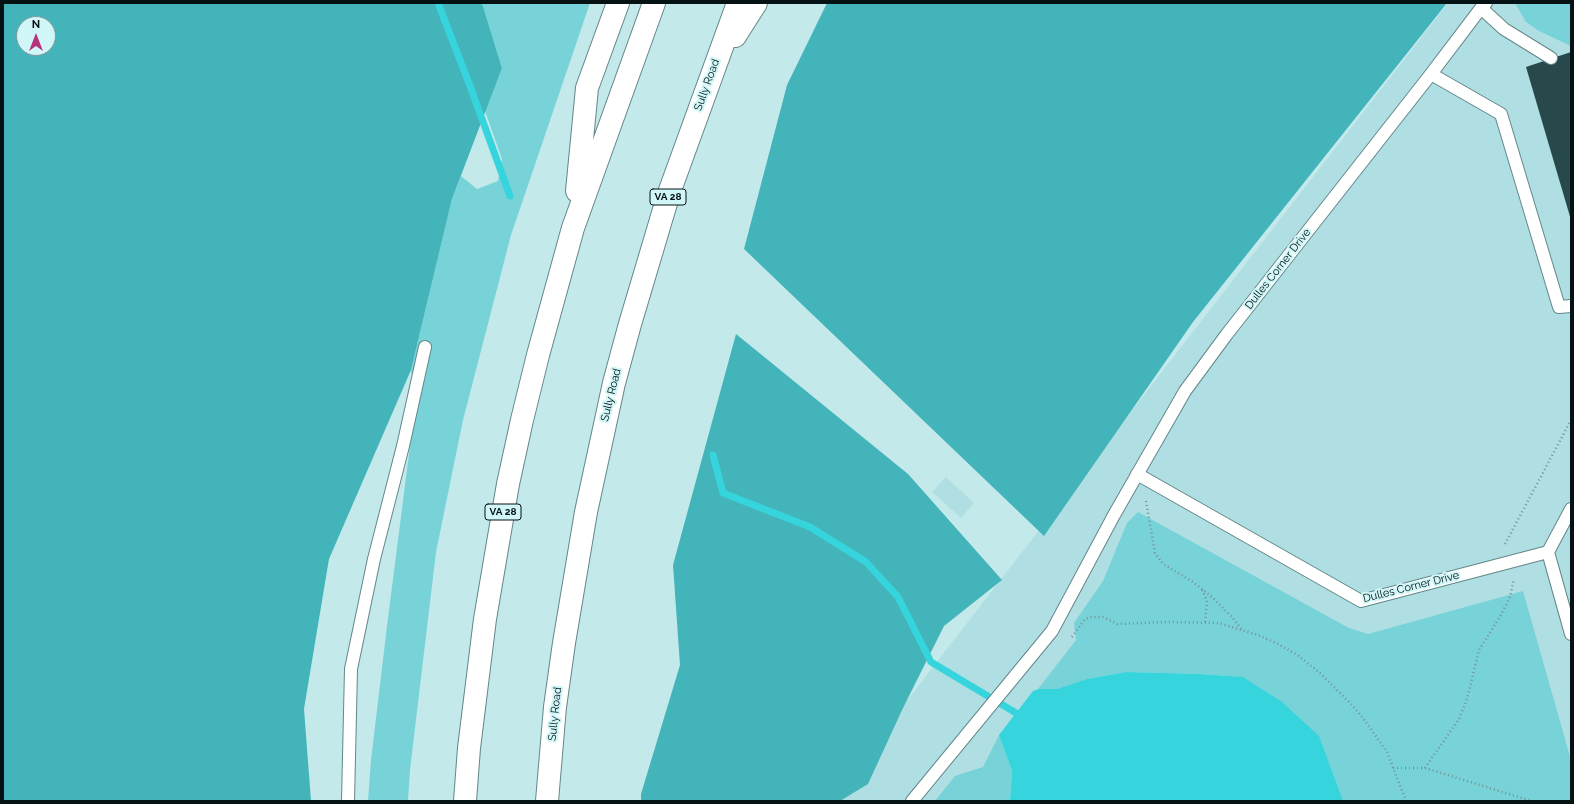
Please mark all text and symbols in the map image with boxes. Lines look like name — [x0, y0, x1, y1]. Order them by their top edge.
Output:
north arrow — [16, 16, 56, 56]
text: N — [32, 18, 40, 31]
street label: Sully Road — [692, 57, 722, 113]
road number: VA 28 — [650, 189, 686, 205]
street label: Dulles Corner Drive — [1242, 226, 1314, 312]
street label: Sully Road — [598, 367, 624, 423]
road number: VA 28 — [485, 504, 521, 520]
street label: Dulles Corner Drive — [1362, 569, 1460, 605]
street label: Sully Road — [546, 686, 564, 742]

